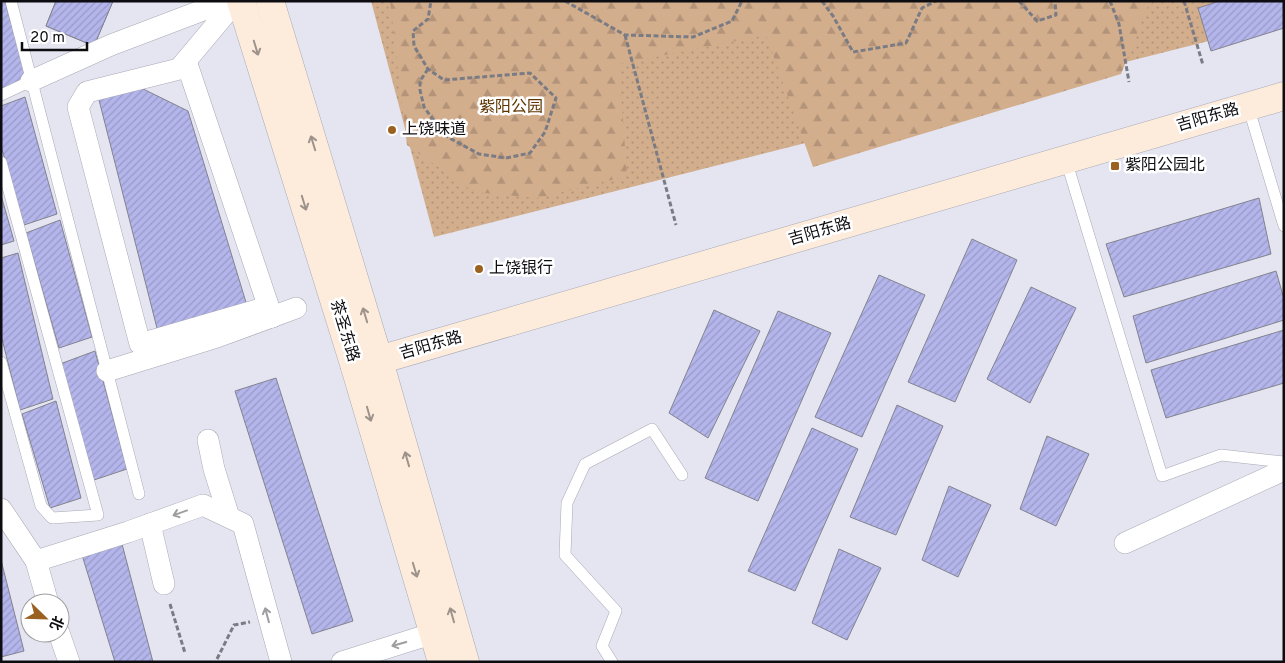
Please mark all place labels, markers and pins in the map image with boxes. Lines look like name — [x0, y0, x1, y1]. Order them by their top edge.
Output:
place label: 上饶味道 — [402, 120, 466, 140]
marker: 上饶味道 — [386, 124, 398, 136]
place label: 紫阳公园北 — [1125, 156, 1205, 176]
marker: 紫阳公园北 — [1109, 160, 1121, 172]
place label: 上饶银行 — [489, 259, 553, 279]
marker: 上饶银行 — [473, 263, 485, 275]

